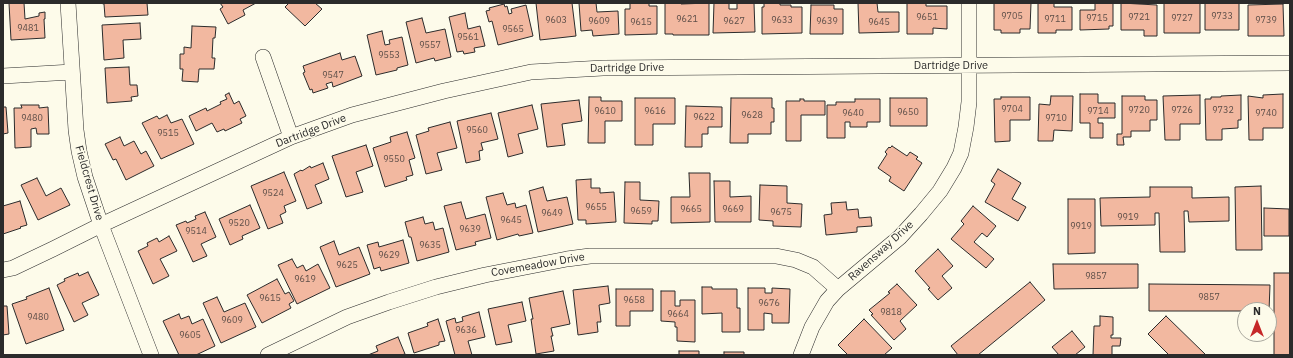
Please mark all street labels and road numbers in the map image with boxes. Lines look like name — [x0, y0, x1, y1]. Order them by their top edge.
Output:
street label: Dartridge Drive — [914, 59, 988, 73]
street label: Dartridge Drive — [590, 61, 664, 75]
street label: Dartridge Drive — [274, 112, 348, 150]
street label: Fieldcrest Drive — [72, 144, 106, 222]
street label: Ravensway Drive — [846, 218, 916, 284]
street label: Covemeadow Drive — [490, 250, 586, 280]

